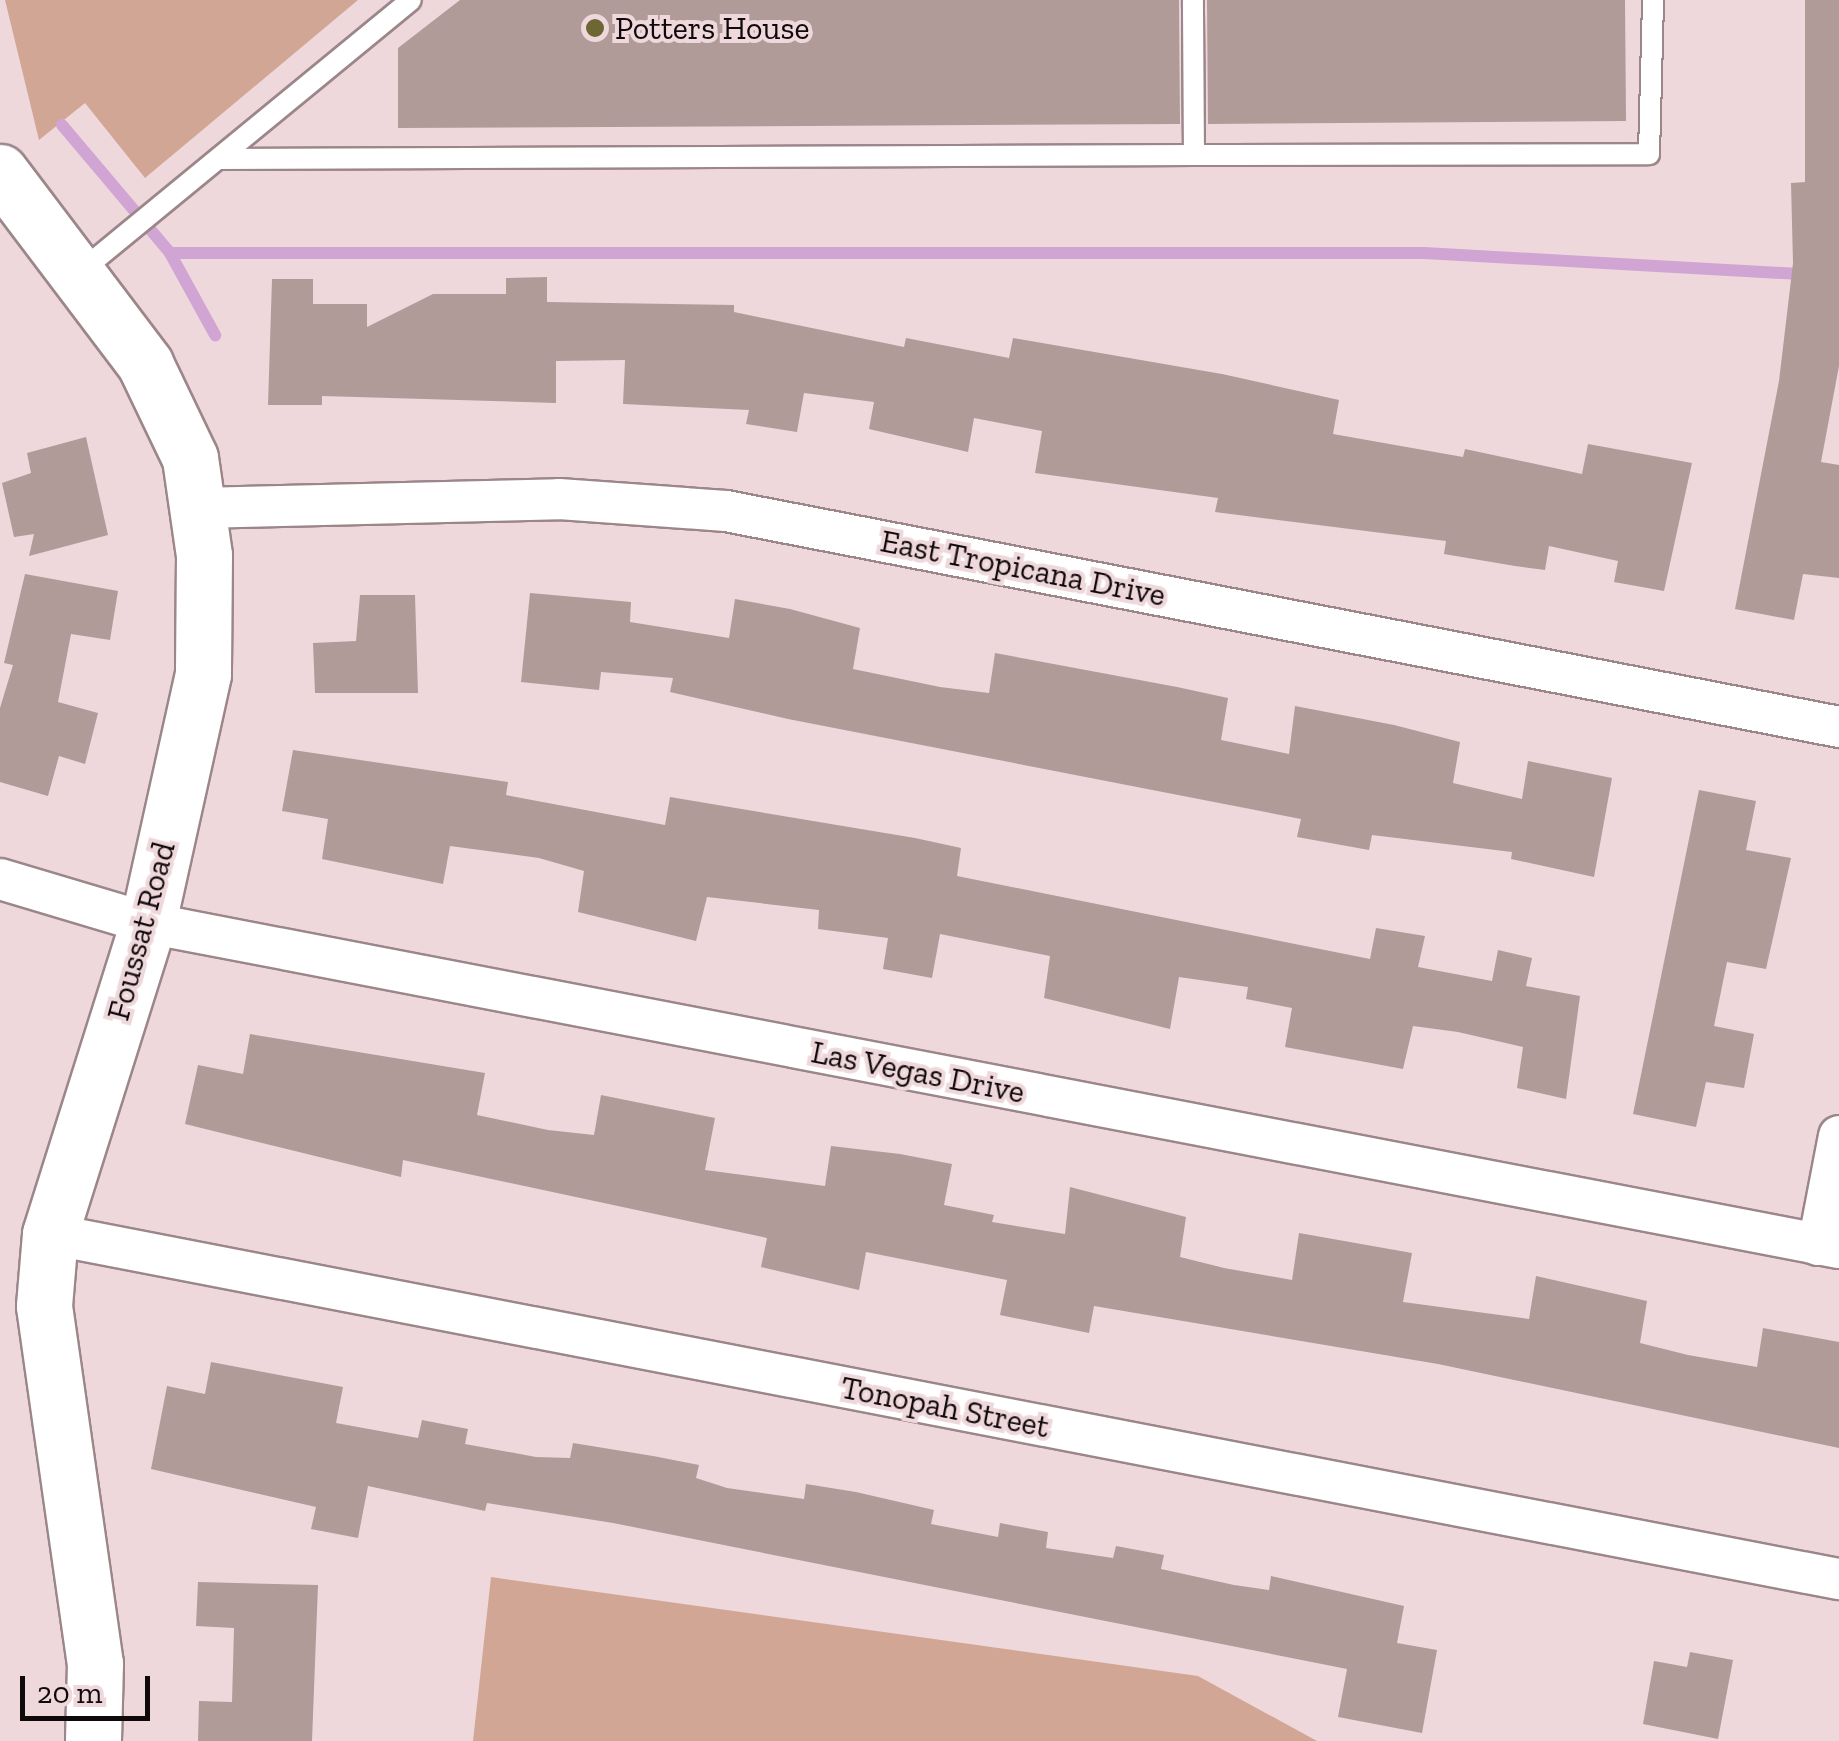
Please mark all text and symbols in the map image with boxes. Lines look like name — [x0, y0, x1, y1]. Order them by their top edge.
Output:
place label: Potters House — [615, 9, 809, 47]
marker: Potters House — [584, 17, 606, 39]
street label: East Tropicana Drive — [877, 522, 1169, 614]
street label: Foussat Road — [99, 838, 183, 1024]
street label: Las Vegas Drive — [808, 1032, 1028, 1112]
street label: Tonopah Street — [838, 1368, 1052, 1446]
scale bar — [25, 1656, 155, 1718]
text: 20 m — [37, 1675, 102, 1711]

